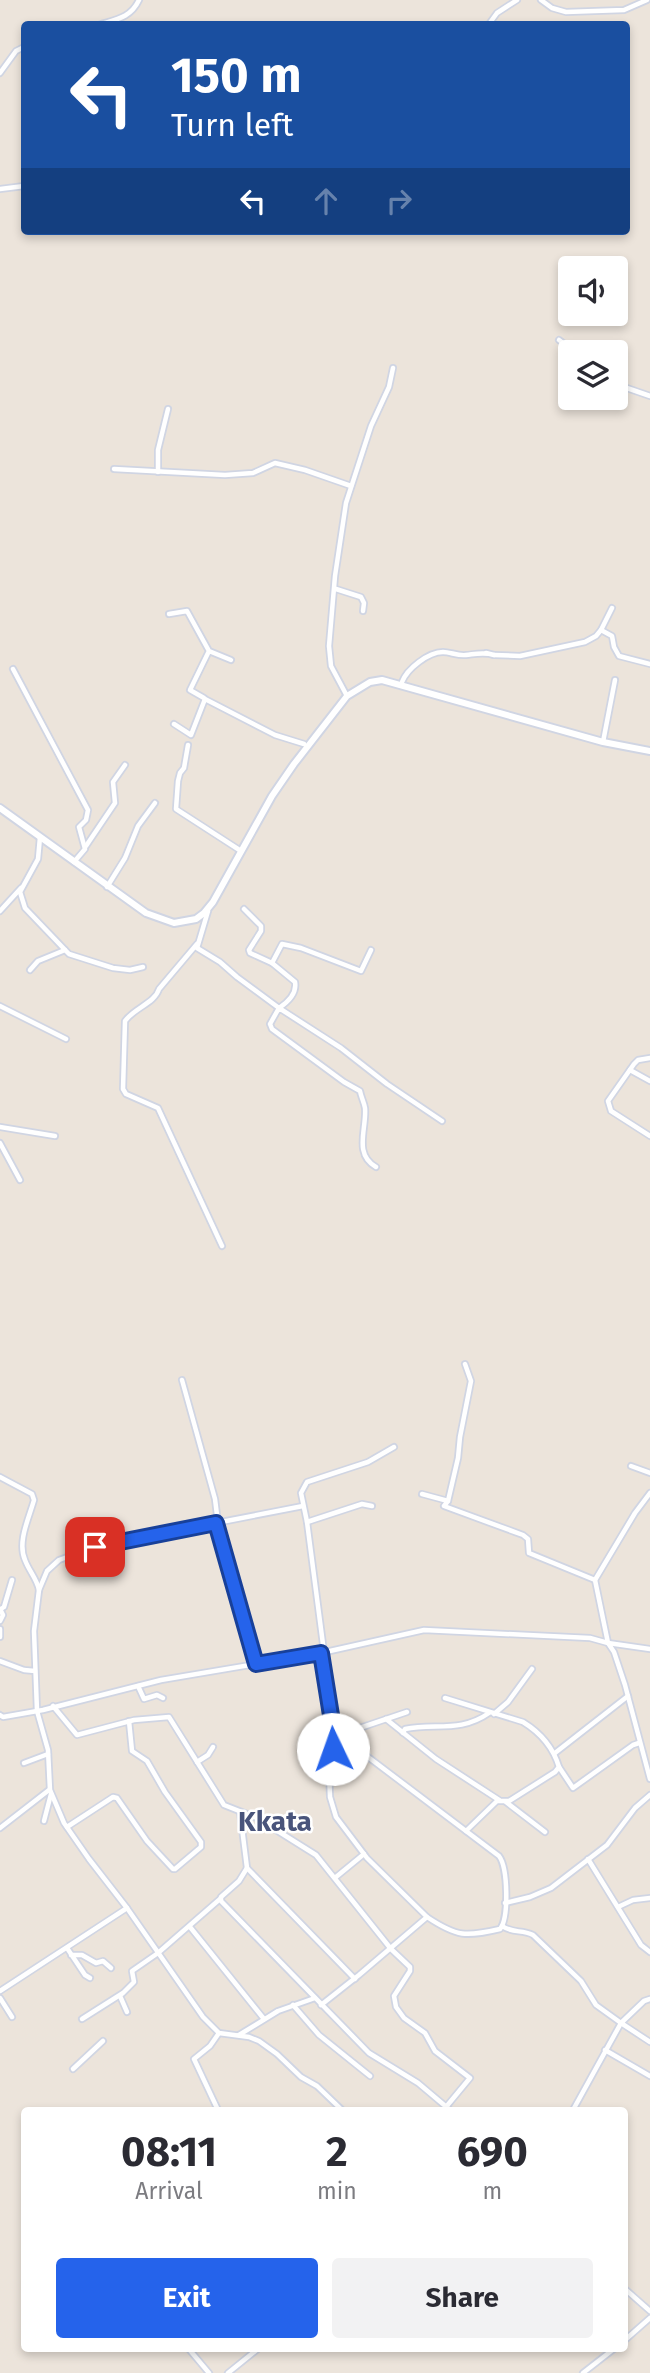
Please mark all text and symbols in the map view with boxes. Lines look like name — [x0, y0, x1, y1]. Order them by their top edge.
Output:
text: 150 m — [171, 46, 302, 105]
icon: left — [56, 49, 147, 140]
text: Turn left — [171, 106, 293, 144]
icon: left — [234, 182, 272, 220]
icon: ahead — [307, 182, 345, 220]
icon: right — [380, 182, 418, 220]
map controls — [558, 256, 628, 410]
button: sound — [558, 256, 628, 326]
button: layers — [558, 340, 628, 410]
pin — [65, 1517, 125, 1577]
icon: arrive — [76, 1528, 114, 1566]
position arrow — [296, 1712, 370, 1786]
district label: Kkata — [238, 1805, 312, 1838]
text: 08:11 — [121, 2127, 217, 2177]
text: 2 — [326, 2127, 348, 2177]
text: 690 — [457, 2127, 528, 2177]
text: Arrival — [135, 2177, 203, 2205]
text: min — [317, 2177, 357, 2205]
text: m — [482, 2177, 502, 2205]
button: Exit — [56, 2258, 318, 2338]
button: Share — [332, 2258, 593, 2338]

